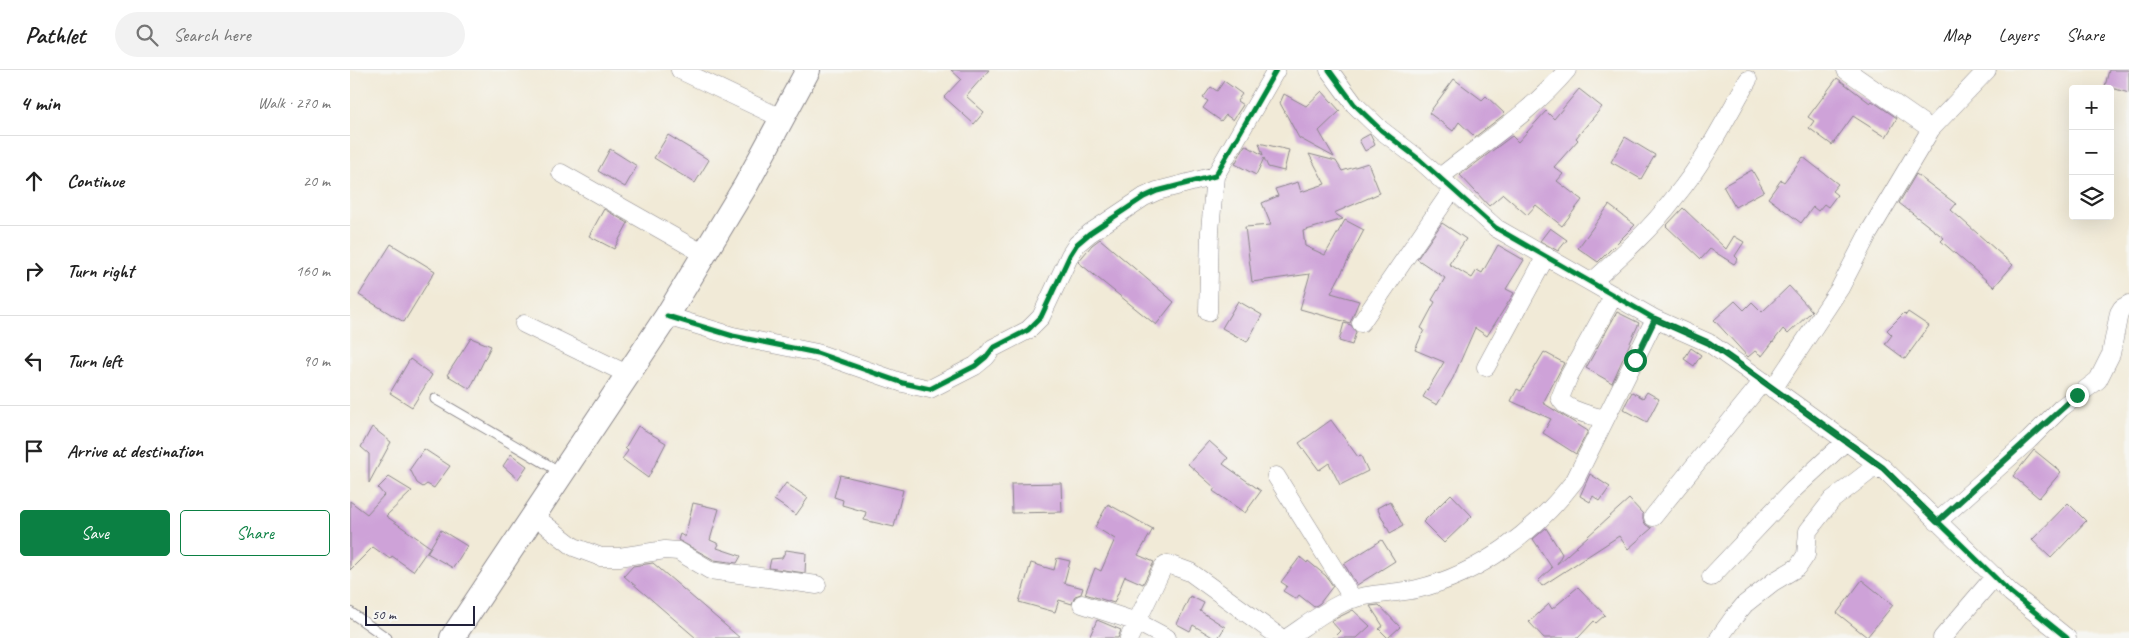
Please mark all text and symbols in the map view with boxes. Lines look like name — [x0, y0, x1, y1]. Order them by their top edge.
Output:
search box — [115, 12, 465, 57]
text: Pathlet — [25, 20, 85, 50]
icon: search — [133, 21, 161, 49]
text: Search here — [173, 23, 251, 47]
text: Map — [1943, 24, 1971, 46]
text: Layers — [1999, 24, 2038, 46]
text: Share — [2066, 24, 2104, 46]
map controls — [2069, 85, 2114, 220]
button: + — [2069, 85, 2114, 130]
text: 4 min — [20, 90, 60, 116]
text: Walk · 270 m — [258, 93, 330, 113]
button: − — [2069, 130, 2114, 175]
icon: ahead — [20, 167, 48, 195]
text: Continue — [67, 169, 124, 193]
text: 20 m — [303, 171, 330, 191]
button: layers — [2069, 175, 2114, 220]
icon: right — [20, 257, 48, 285]
text: Turn right — [67, 259, 134, 283]
text: 160 m — [296, 261, 330, 281]
icon: left — [20, 347, 48, 375]
text: Turn left — [67, 349, 122, 373]
route start — [1624, 349, 1647, 372]
text: 90 m — [303, 351, 330, 371]
route end — [2066, 384, 2089, 407]
icon: arrive — [20, 437, 48, 465]
text: Arrive at destination — [67, 439, 203, 463]
button: Save — [20, 510, 170, 556]
button: Share — [180, 510, 330, 556]
scale bar — [365, 603, 475, 626]
text: 50 m — [372, 606, 396, 623]

